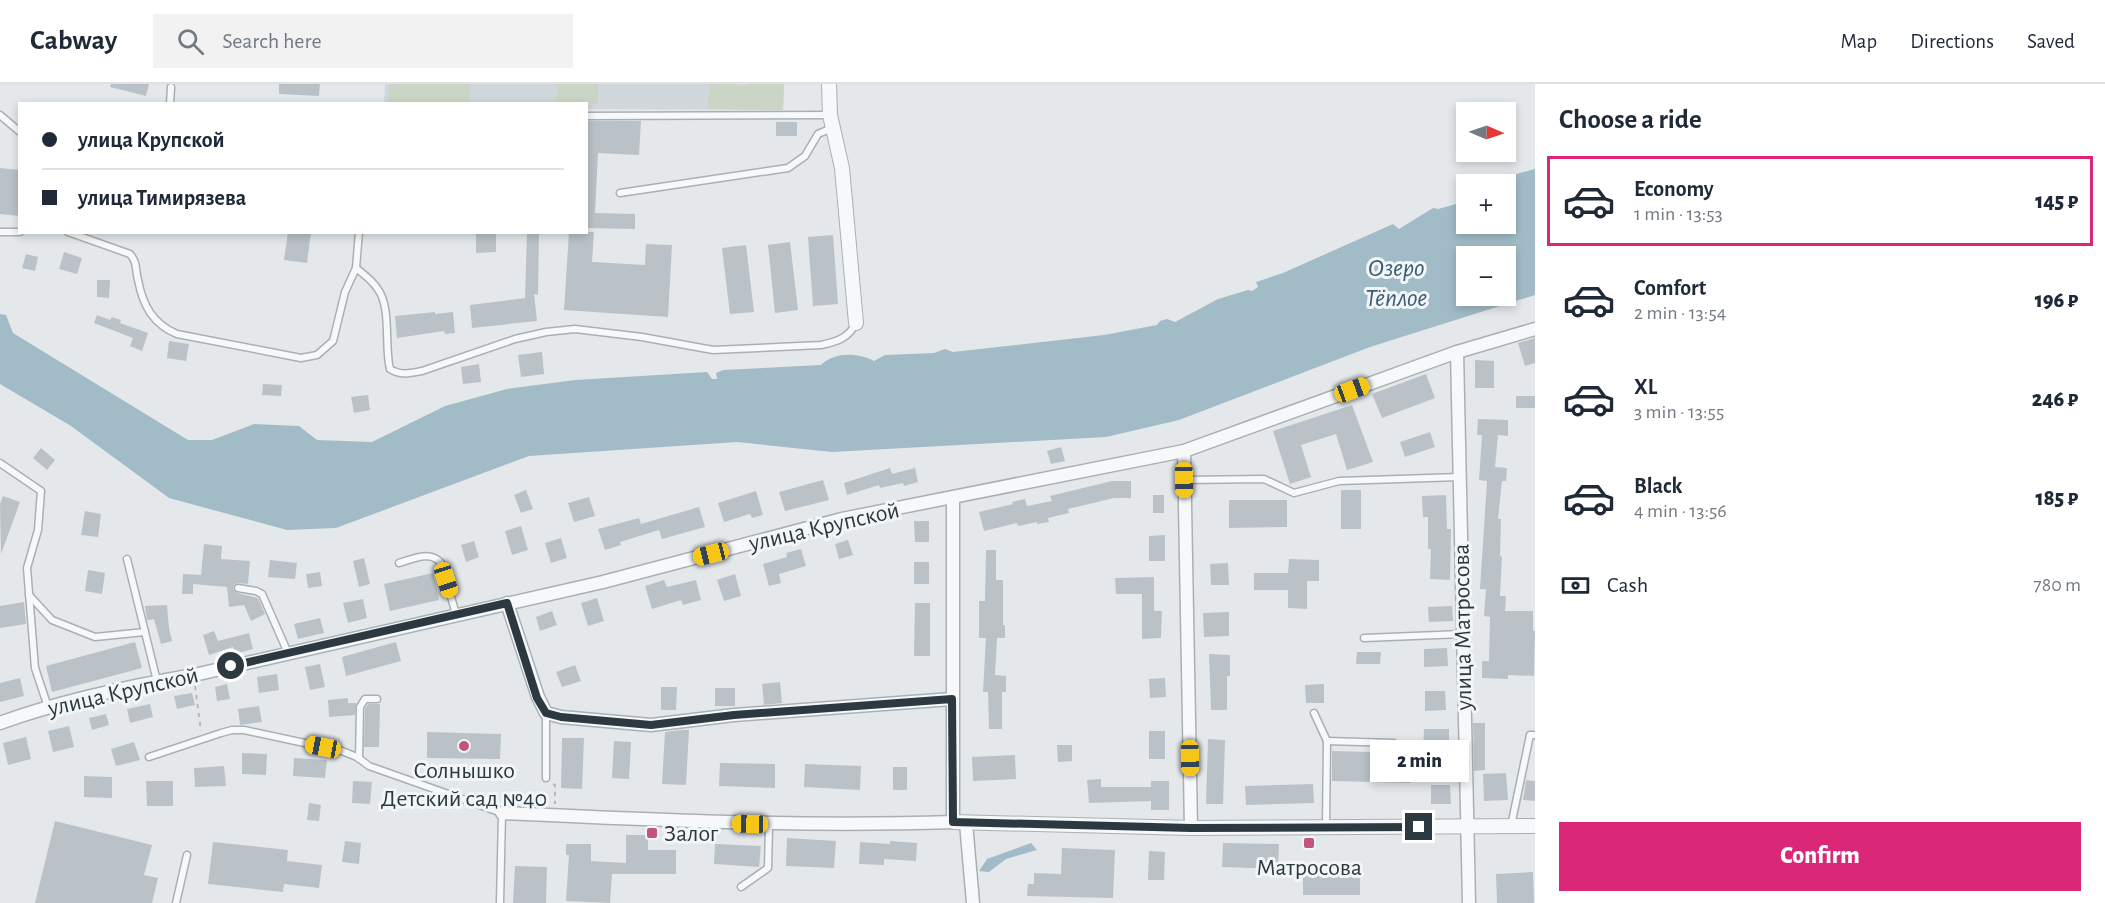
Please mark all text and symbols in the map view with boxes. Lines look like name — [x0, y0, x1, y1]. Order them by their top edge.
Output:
search box — [153, 14, 573, 68]
icon: search — [174, 25, 207, 58]
text: Cabway — [30, 27, 117, 55]
text: Search here — [222, 30, 322, 52]
text: Map — [1841, 31, 1877, 52]
text: Directions — [1910, 31, 1994, 52]
text: Saved — [2027, 31, 2075, 52]
north arrow — [1456, 102, 1516, 162]
map controls — [1456, 102, 1516, 306]
text: Choose a ride — [1559, 106, 1702, 133]
text: улица Крупской — [78, 129, 225, 151]
button: + — [1456, 174, 1516, 234]
icon: car — [1562, 174, 1616, 228]
text: Economy — [1634, 178, 1714, 200]
text: улица Тимирязева — [78, 187, 246, 209]
text: 145 ₽ — [2035, 190, 2078, 212]
text: 1 min · 13:53 — [1634, 204, 1723, 224]
button: − — [1456, 246, 1516, 306]
water label: Озеро Тёплое — [1365, 255, 1428, 311]
icon: car — [1562, 273, 1616, 327]
text: Comfort — [1634, 277, 1706, 299]
text: 196 ₽ — [2035, 289, 2078, 311]
text: 2 min · 13:54 — [1634, 303, 1726, 323]
icon: car — [1562, 372, 1616, 426]
car — [1332, 375, 1372, 405]
text: XL — [1634, 376, 1657, 398]
text: 246 ₽ — [2032, 388, 2078, 410]
text: 3 min · 13:55 — [1634, 402, 1724, 422]
car — [1175, 462, 1193, 498]
icon: car — [1562, 471, 1616, 525]
text: Black — [1634, 475, 1682, 497]
text: 185 ₽ — [2035, 487, 2078, 509]
street label: улица Крупской — [746, 498, 902, 556]
text: 4 min · 13:56 — [1634, 501, 1727, 521]
car — [691, 541, 731, 567]
street label: улица Матросова — [1450, 543, 1476, 712]
car — [432, 560, 460, 600]
icon: cash — [1559, 569, 1592, 602]
text: Cash — [1607, 574, 1648, 596]
text: 780 m — [2033, 575, 2081, 595]
route start — [217, 652, 244, 679]
street label: улица Крупской — [45, 663, 201, 721]
car — [304, 735, 342, 759]
marker: Солнышко Детский сад №40 — [457, 739, 471, 753]
car — [1181, 740, 1199, 776]
callout: 2 min — [1370, 740, 1468, 782]
text: 2 min — [1397, 751, 1442, 771]
place label: Солнышко Детский сад №40 — [381, 759, 547, 811]
route end — [1405, 813, 1432, 840]
car — [732, 815, 768, 833]
place label: Залог — [664, 822, 719, 846]
button: Confirm — [1559, 822, 2081, 891]
marker: Залог — [645, 826, 659, 840]
marker: Матросова — [1302, 836, 1316, 850]
place label: Матросова — [1256, 856, 1362, 880]

